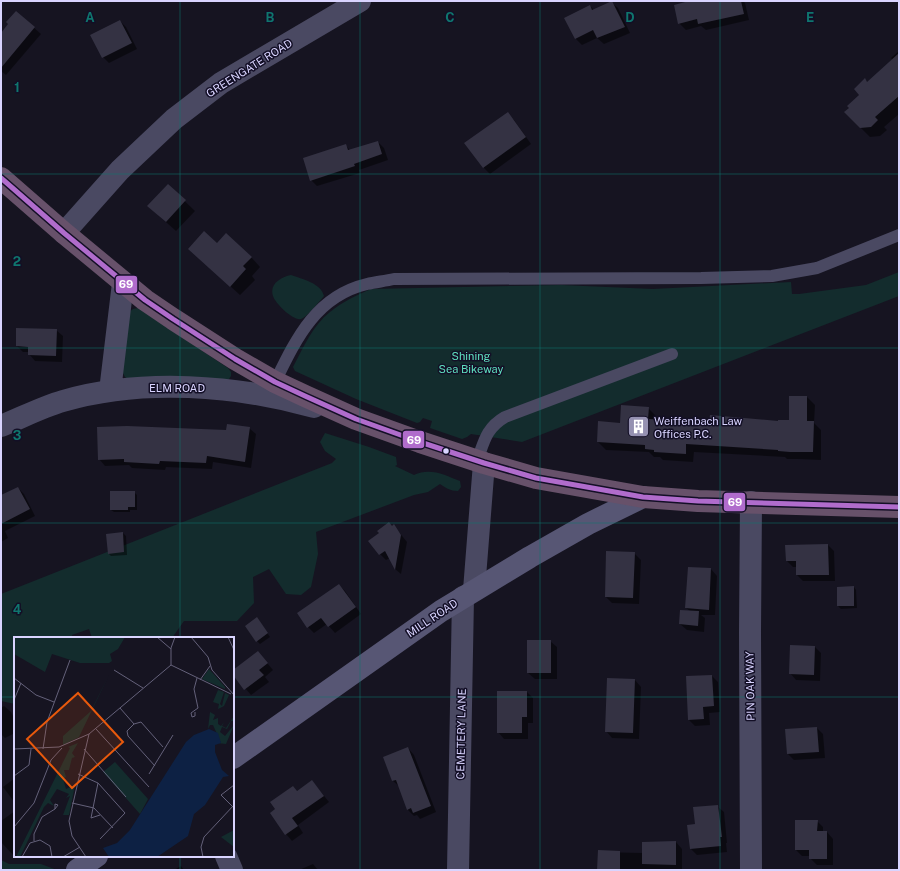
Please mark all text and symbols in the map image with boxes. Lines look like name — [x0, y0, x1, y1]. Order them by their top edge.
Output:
text: A — [85, 10, 95, 25]
text: B — [266, 10, 275, 25]
text: C — [445, 10, 455, 25]
text: D — [625, 10, 635, 25]
text: E — [806, 10, 814, 25]
street label: GREENGATE ROAD — [204, 36, 294, 99]
text: 1 — [14, 80, 20, 95]
text: 2 — [13, 254, 21, 269]
line badge: 69 — [115, 275, 138, 294]
text: 69 — [119, 278, 133, 290]
park label: Shining Sea Bikeway — [439, 350, 503, 375]
street label: ELM ROAD — [149, 382, 205, 394]
building icon: Weiffenbach Law Offices P.C. — [625, 414, 651, 440]
place label: Weiffenbach Law Offices P.C. — [654, 415, 742, 440]
text: 3 — [13, 428, 22, 443]
line badge: 69 — [402, 430, 425, 449]
text: 69 — [407, 434, 421, 446]
unlabelled marker — [441, 446, 451, 456]
line badge: 69 — [723, 492, 746, 512]
text: 69 — [728, 496, 742, 508]
street label: MILL ROAD — [404, 596, 460, 639]
text: 4 — [13, 602, 22, 617]
inset map — [14, 637, 234, 857]
street label: PIN OAK WAY — [743, 651, 757, 721]
street label: CEMETERY LANE — [454, 688, 468, 779]

